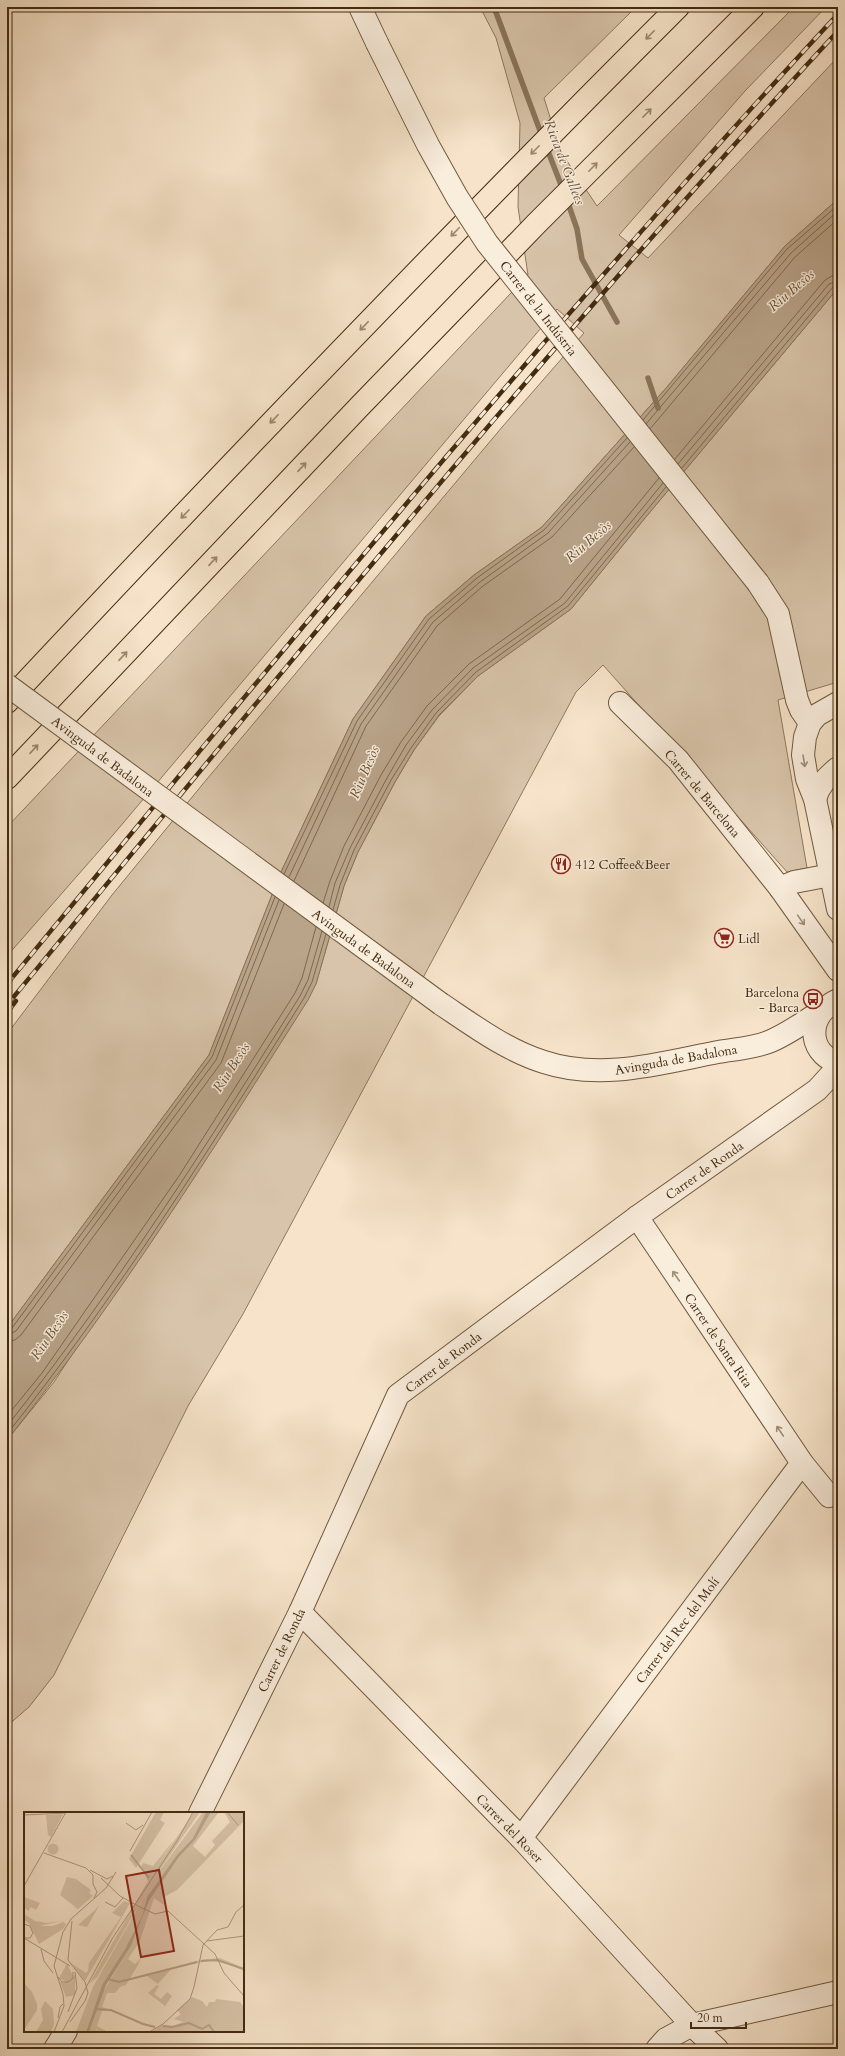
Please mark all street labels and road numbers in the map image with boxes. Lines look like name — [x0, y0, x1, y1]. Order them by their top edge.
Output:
street label: Carrer de la Indústria — [495, 257, 581, 360]
street label: Avinguda de Badalona — [47, 712, 158, 802]
street label: Carrer de Barcelona — [660, 746, 745, 842]
street label: Avinguda de Badalona — [308, 905, 419, 993]
street label: Avinguda de Badalona — [614, 1040, 739, 1080]
street label: Carrer de Ronda — [662, 1137, 748, 1204]
street label: Carrer de Santa Rita — [680, 1290, 757, 1392]
street label: Carrer de Ronda — [402, 1328, 486, 1398]
street label: Carrer del Rec del Molí — [632, 1573, 724, 1688]
street label: Carrer de Ronda — [254, 1605, 310, 1695]
street label: Carrer del Roser — [472, 1790, 547, 1867]

